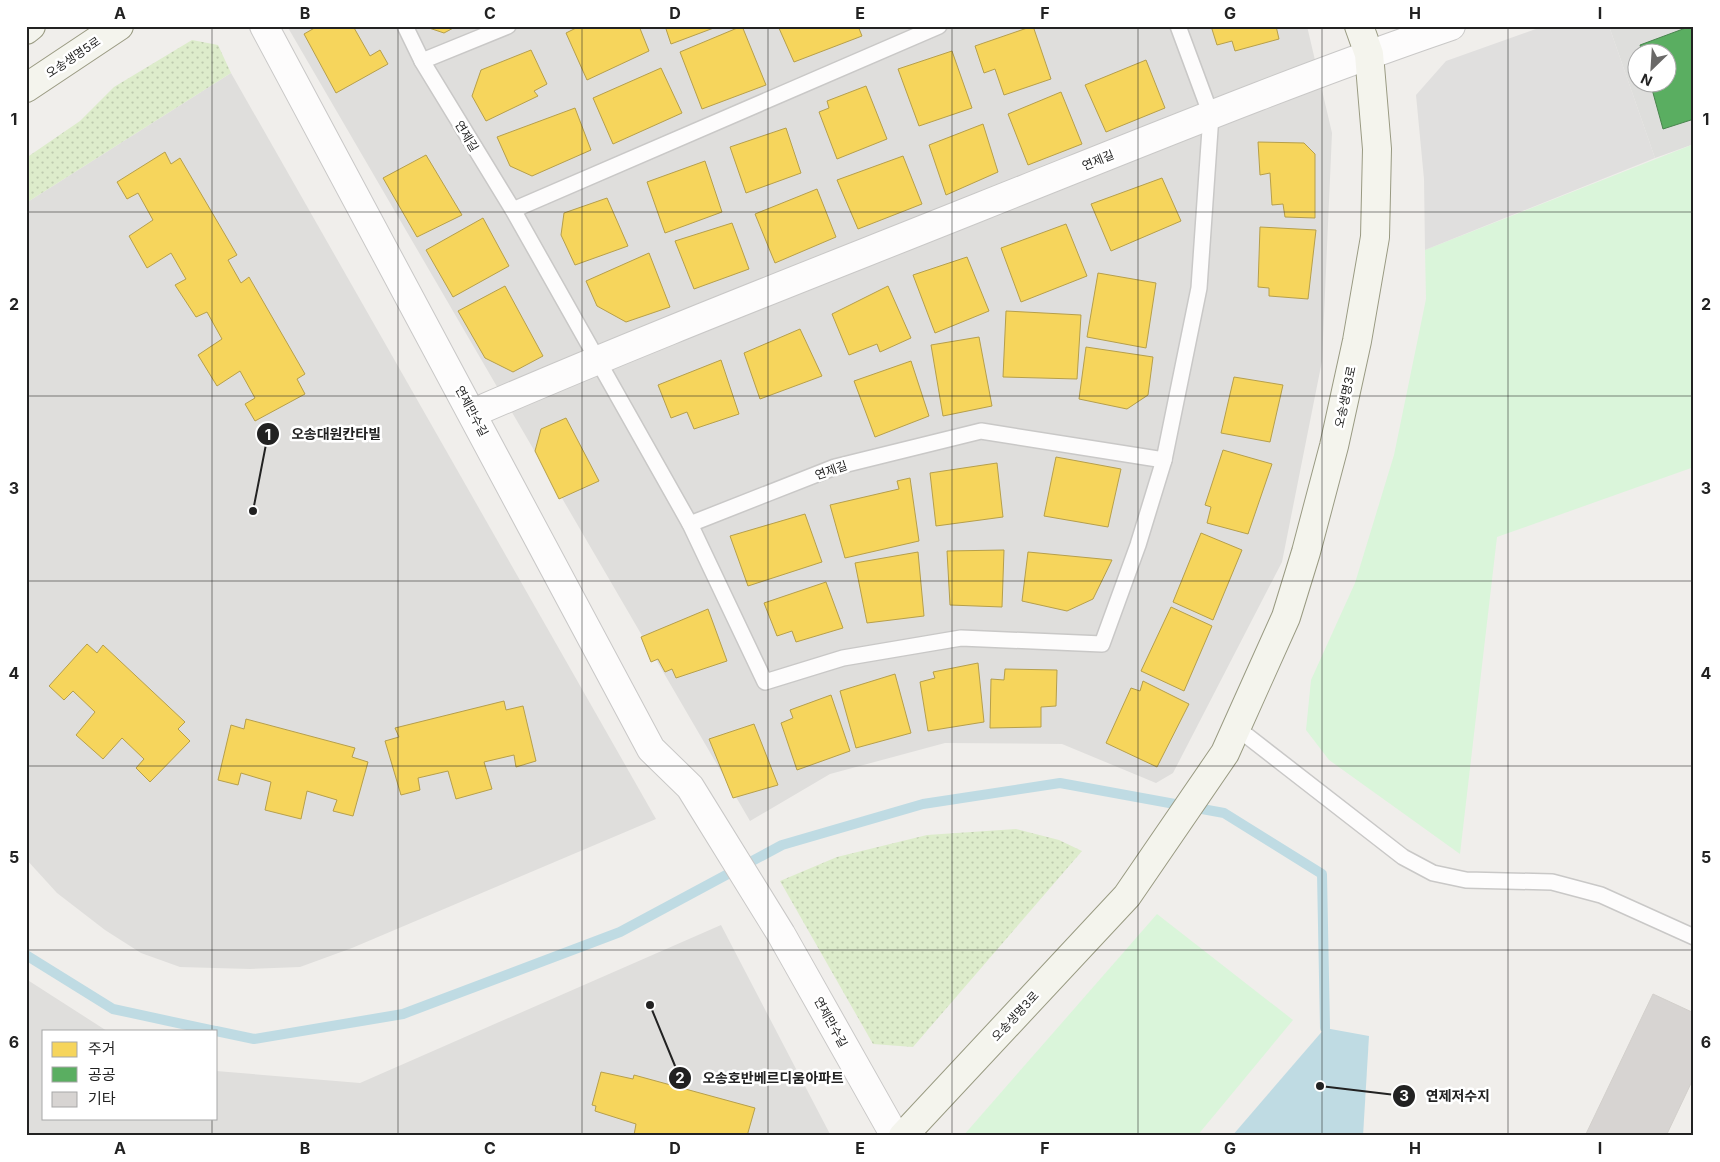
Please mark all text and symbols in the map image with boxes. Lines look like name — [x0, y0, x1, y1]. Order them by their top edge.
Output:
text: A — [114, 3, 126, 23]
text: B — [300, 3, 310, 23]
text: C — [484, 3, 496, 23]
text: D — [669, 3, 681, 23]
text: E — [855, 3, 865, 23]
text: F — [1040, 3, 1050, 23]
text: G — [1224, 3, 1236, 23]
text: H — [1409, 3, 1421, 23]
text: I — [1598, 3, 1602, 23]
street label: 오송생명5로 — [43, 33, 103, 81]
north arrow — [1628, 42, 1678, 92]
text: N — [1638, 70, 1655, 90]
text: 1 — [11, 109, 17, 129]
text: 1 — [1703, 109, 1709, 129]
street label: 연제길 — [452, 118, 482, 154]
street label: 연제길 — [1080, 147, 1116, 173]
text: 2 — [9, 294, 19, 314]
text: 2 — [1701, 294, 1711, 314]
street label: 오송생명3로 — [1331, 365, 1359, 429]
street label: 연제만수길 — [452, 383, 492, 439]
callout: 오송대원칸타빌 — [256, 420, 391, 449]
text: 1 — [265, 425, 271, 444]
text: 오송대원칸타빌 — [291, 425, 381, 442]
street label: 연제길 — [813, 458, 849, 482]
text: 3 — [9, 478, 19, 498]
text: 3 — [1701, 478, 1711, 498]
text: 4 — [9, 663, 20, 683]
text: 4 — [1701, 663, 1712, 683]
text: 5 — [9, 847, 19, 867]
text: 5 — [1701, 847, 1711, 867]
street label: 오송생명3로 — [988, 988, 1042, 1044]
street label: 연제만수길 — [811, 994, 851, 1050]
legend — [42, 1030, 218, 1120]
text: 6 — [9, 1032, 19, 1052]
text: 6 — [1701, 1032, 1711, 1052]
text: 주거 — [88, 1039, 116, 1058]
callout: 오송호반베르디움아파트 — [667, 1063, 854, 1092]
text: 공공 — [88, 1065, 116, 1084]
text: 2 — [675, 1068, 685, 1087]
text: 오송호반베르디움아파트 — [702, 1069, 844, 1086]
callout: 연제저수지 — [1391, 1082, 1501, 1111]
text: 3 — [1399, 1086, 1409, 1105]
text: 연제저수지 — [1426, 1087, 1490, 1104]
text: 기타 — [88, 1089, 116, 1108]
text: A — [114, 1138, 126, 1158]
text: B — [300, 1138, 310, 1158]
text: C — [484, 1138, 496, 1158]
text: D — [669, 1138, 681, 1158]
text: E — [855, 1138, 865, 1158]
text: F — [1040, 1138, 1050, 1158]
text: G — [1224, 1138, 1236, 1158]
text: H — [1409, 1138, 1421, 1158]
text: I — [1598, 1138, 1602, 1158]

